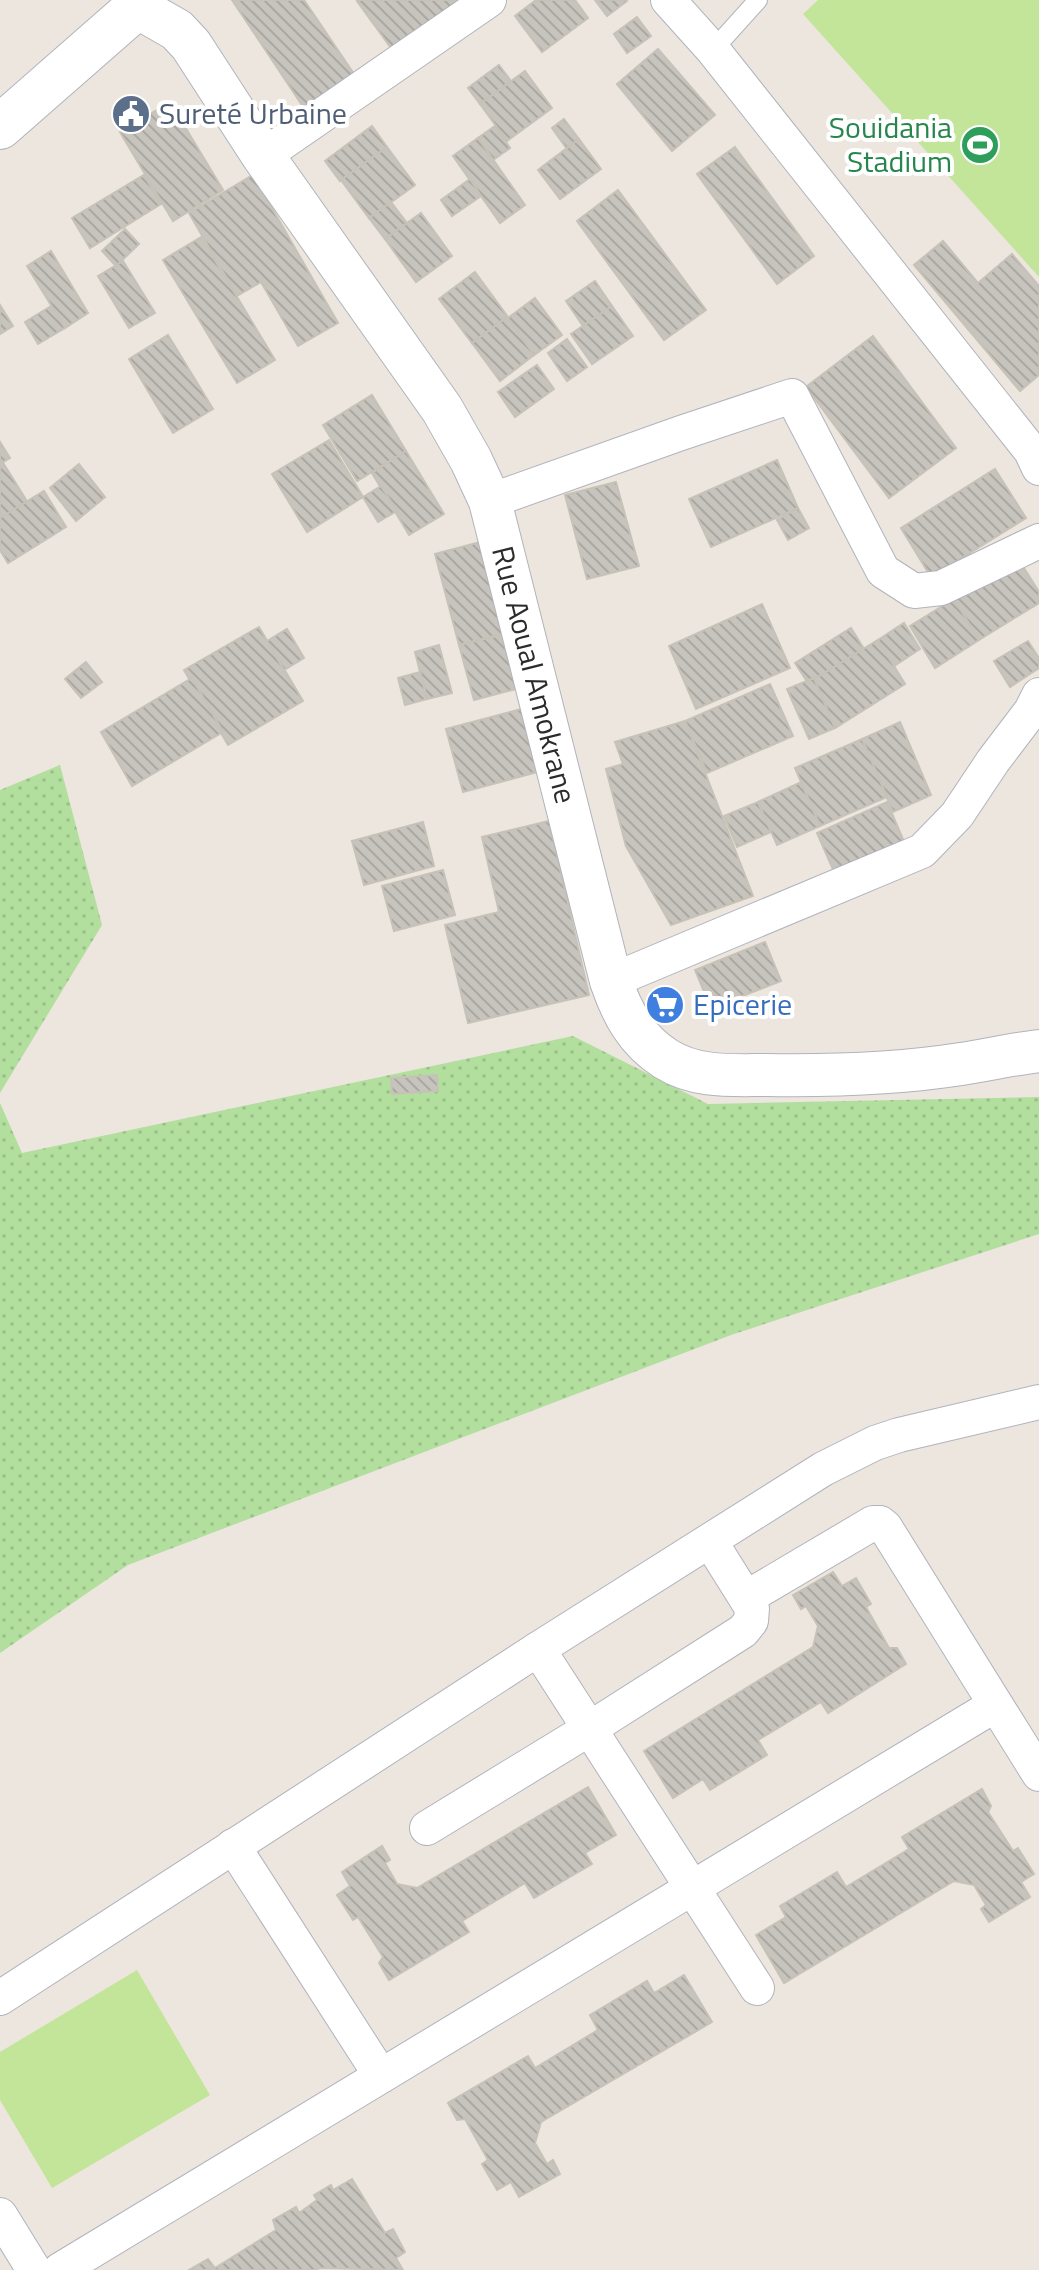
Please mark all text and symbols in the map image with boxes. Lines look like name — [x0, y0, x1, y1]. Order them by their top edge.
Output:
place label: Sureté Urbaine — [159, 90, 347, 136]
public building icon: Sureté Urbaine — [110, 93, 152, 135]
place label: Souidania Stadium — [829, 104, 952, 184]
sports icon: Souidania Stadium — [959, 124, 1001, 166]
street label: Rue Aoual Amokrane — [480, 541, 589, 808]
place label: Epicerie — [693, 981, 792, 1027]
supermarket icon: Epicerie — [644, 984, 686, 1026]

